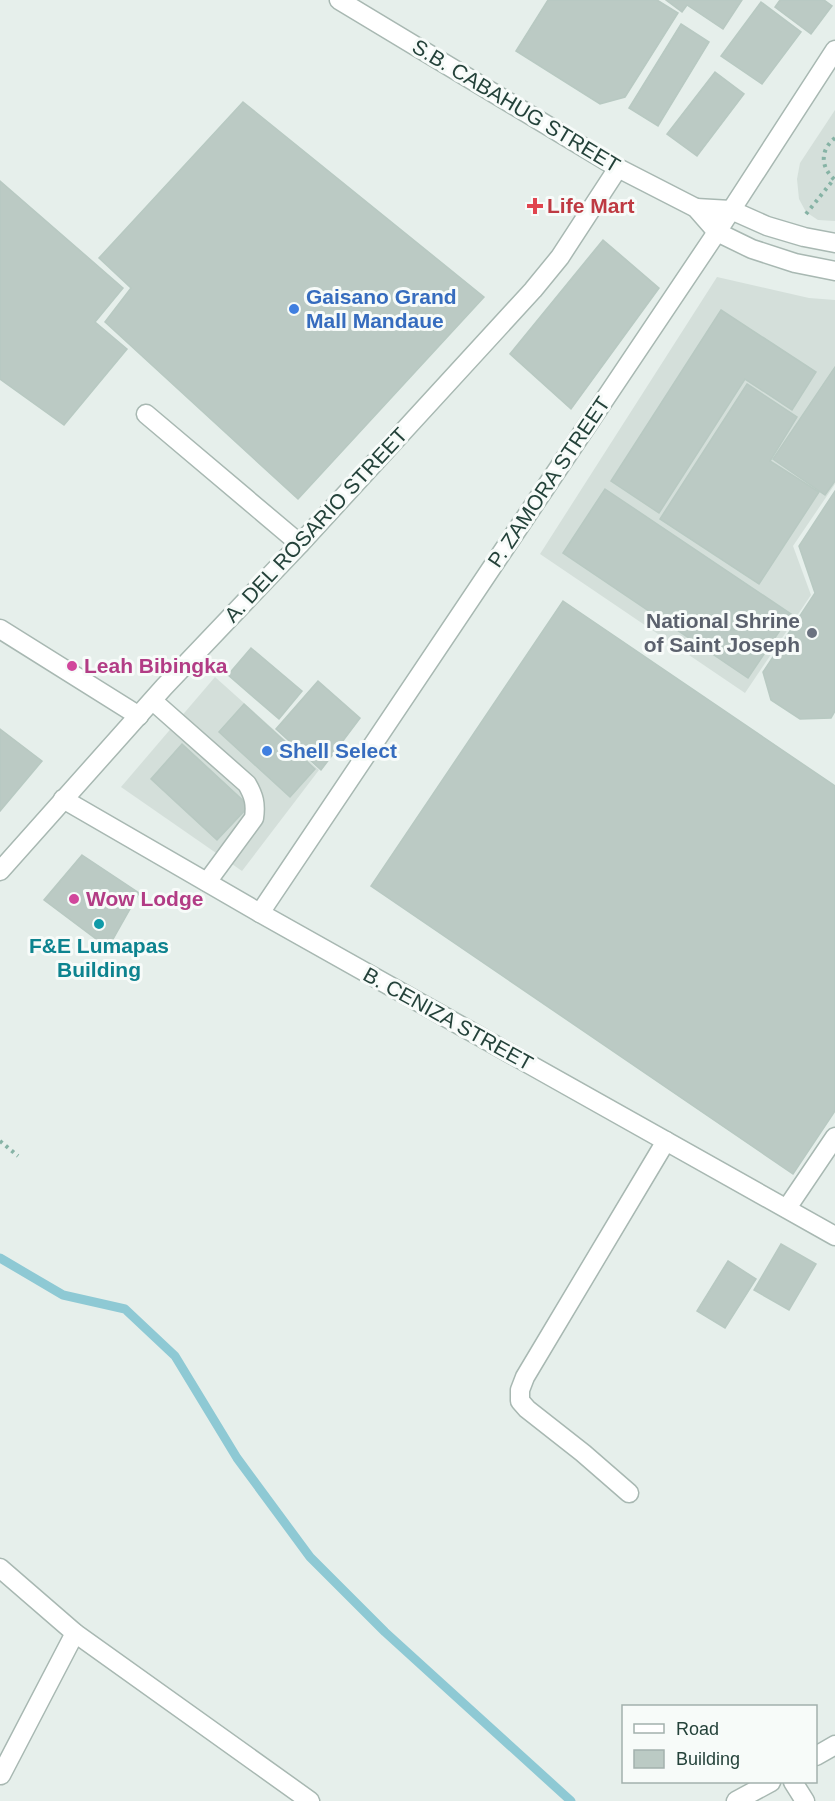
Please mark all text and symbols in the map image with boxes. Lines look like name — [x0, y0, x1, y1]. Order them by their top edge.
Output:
street label: S.B. CABAHUG STREET — [408, 34, 624, 177]
place label: Life Mart — [547, 194, 635, 217]
marker: Life Mart — [528, 199, 542, 213]
place label: Gaisano Grand Mall Mandaue — [306, 285, 457, 332]
marker: Gaisano Grand Mall Mandaue — [287, 302, 301, 316]
street label: P. ZAMORA STREET — [483, 392, 614, 571]
street label: A. DEL ROSARIO STREET — [220, 423, 412, 627]
place label: National Shrine of Saint Joseph — [644, 609, 800, 656]
marker: National Shrine of Saint Joseph — [805, 626, 819, 640]
place label: Leah Bibingka — [84, 654, 228, 677]
marker: Leah Bibingka — [65, 659, 79, 673]
place label: Shell Select — [279, 739, 397, 762]
marker: Shell Select — [260, 744, 274, 758]
place label: Wow Lodge — [86, 887, 203, 910]
marker: Wow Lodge — [67, 892, 81, 906]
marker: F&E Lumapas Building — [92, 917, 106, 931]
place label: F&E Lumapas Building — [29, 934, 169, 981]
street label: B. CENIZA STREET — [359, 962, 537, 1075]
legend — [622, 1705, 817, 1783]
text: Road — [676, 1719, 719, 1739]
text: Building — [676, 1749, 740, 1769]

